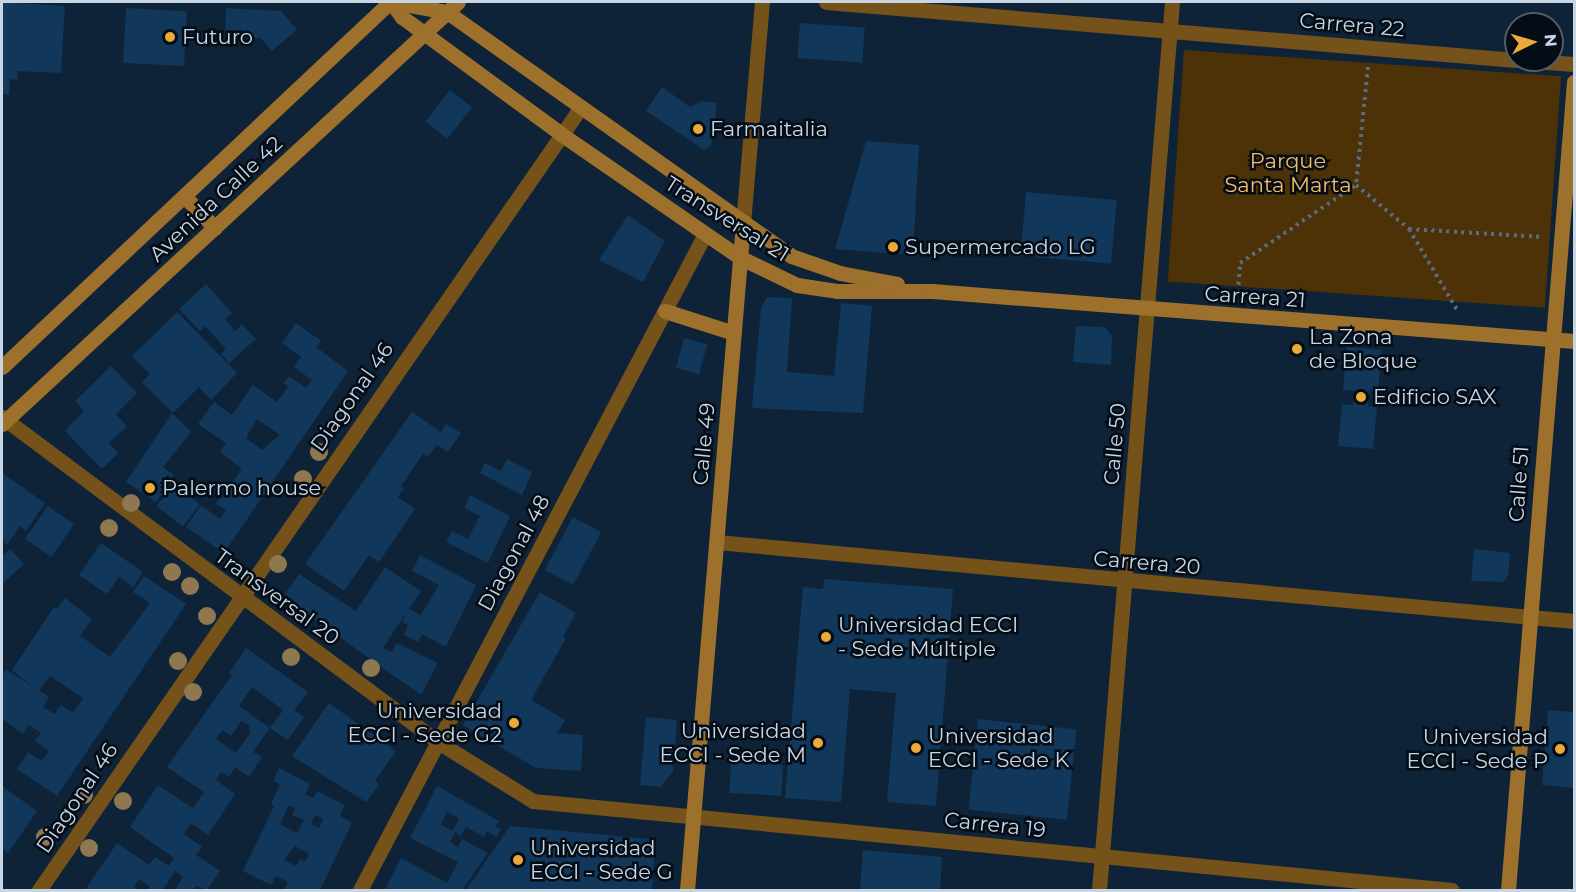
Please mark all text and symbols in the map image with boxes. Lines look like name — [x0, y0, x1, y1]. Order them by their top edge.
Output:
street label: Carrera 22 — [1298, 8, 1406, 42]
north arrow — [1504, 12, 1564, 72]
place label: Futuro — [182, 24, 253, 50]
marker: Futuro — [163, 30, 177, 44]
text: N — [1540, 33, 1560, 48]
place label: Farmaitalia — [710, 116, 828, 142]
marker: Farmaitalia — [691, 122, 705, 136]
street label: Avenida Calle 42 — [144, 131, 288, 267]
park label: Parque Santa Marta — [1224, 148, 1352, 198]
street label: Transversal 21 — [660, 171, 794, 267]
place label: Supermercado LG — [905, 234, 1096, 260]
marker: Supermercado LG — [886, 240, 900, 254]
street label: Carrera 21 — [1204, 281, 1306, 313]
place label: La Zona de Bloque — [1309, 324, 1417, 374]
street label: Diagonal 46 — [305, 338, 399, 456]
marker: La Zona de Bloque — [1290, 342, 1304, 356]
place label: Edificio SAX — [1373, 384, 1496, 410]
marker: Edificio SAX — [1354, 390, 1368, 404]
street label: Calle 49 — [688, 402, 720, 486]
street label: Calle 50 — [1099, 402, 1131, 486]
street label: Calle 51 — [1504, 445, 1534, 523]
place label: Palermo house — [162, 475, 321, 501]
marker: Palermo house — [143, 481, 157, 495]
street label: Diagonal 48 — [473, 491, 555, 615]
street label: Transversal 20 — [210, 543, 344, 651]
street label: Carrera 20 — [1092, 546, 1202, 580]
place label: Universidad ECCI - Sede Múltiple — [838, 612, 1018, 662]
marker: Universidad ECCI - Sede Múltiple — [819, 630, 833, 644]
place label: Universidad ECCI - Sede G2 — [347, 698, 502, 748]
marker: Universidad ECCI - Sede G2 — [507, 716, 521, 730]
place label: Universidad ECCI - Sede M — [660, 718, 806, 768]
place label: Universidad ECCI - Sede K — [928, 723, 1069, 773]
place label: Universidad ECCI - Sede P — [1406, 724, 1548, 774]
marker: Universidad ECCI - Sede M — [811, 736, 825, 750]
street label: Diagonal 46 — [31, 738, 123, 858]
marker: Universidad ECCI - Sede K — [909, 741, 923, 755]
marker: Universidad ECCI - Sede P — [1553, 742, 1567, 756]
street label: Carrera 19 — [943, 807, 1047, 843]
place label: Universidad ECCI - Sede G — [530, 835, 673, 885]
marker: Universidad ECCI - Sede G — [511, 853, 525, 867]

